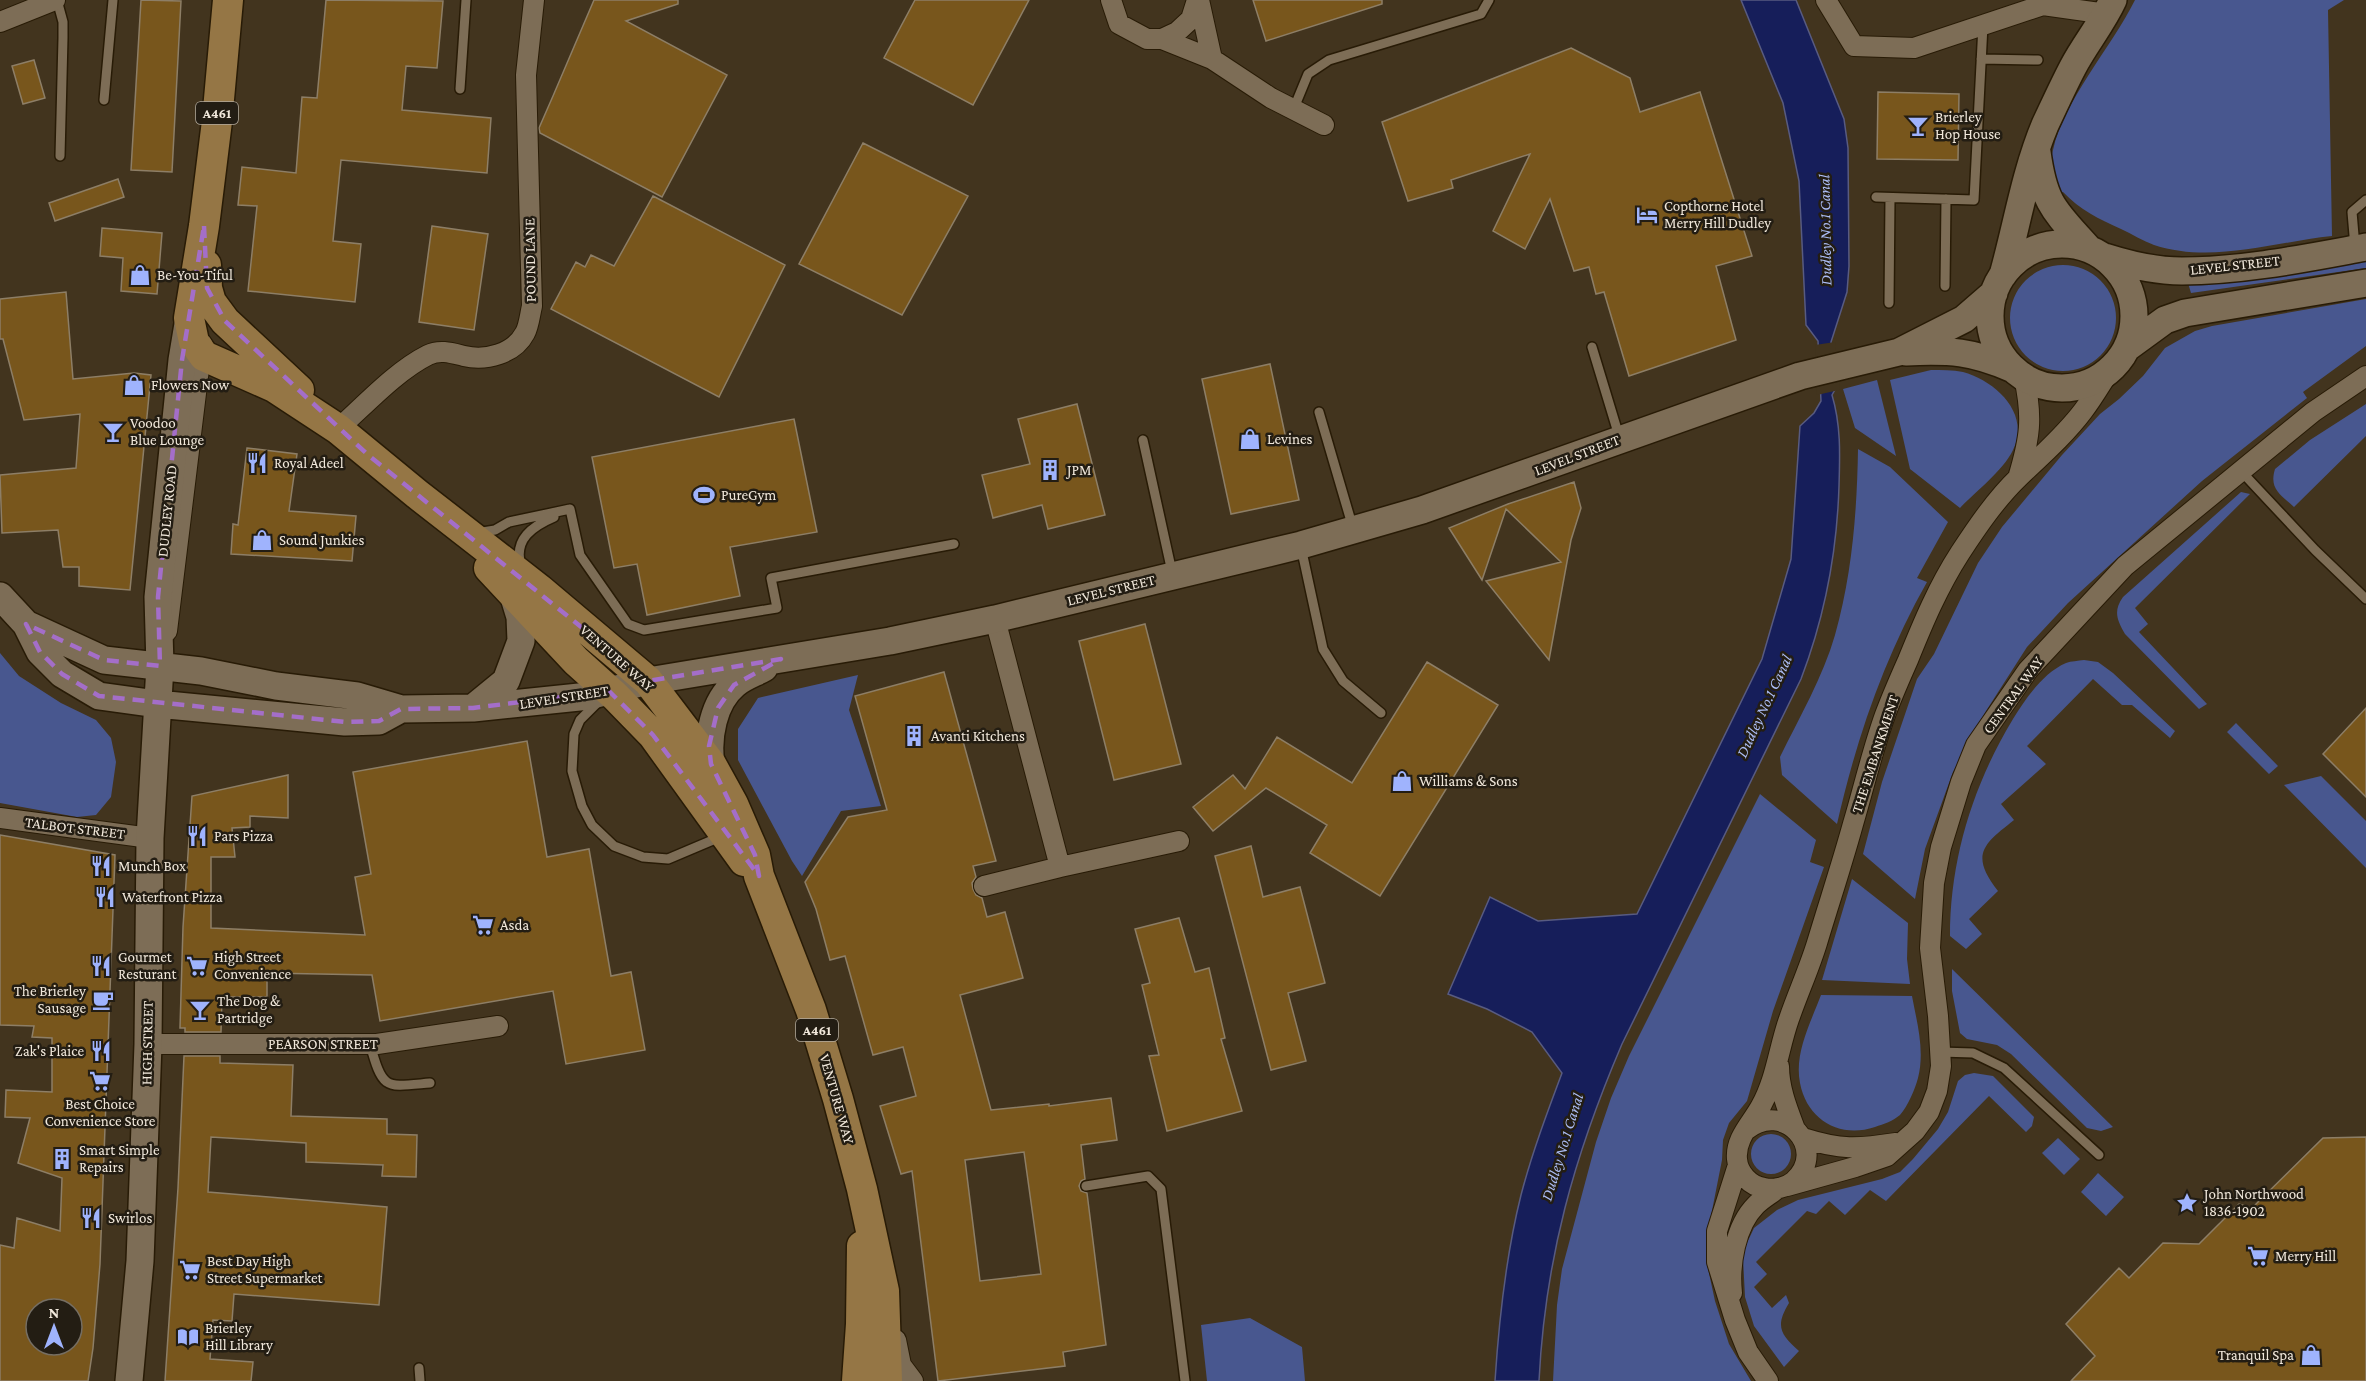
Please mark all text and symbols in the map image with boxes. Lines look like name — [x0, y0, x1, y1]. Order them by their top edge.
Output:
road number: A461 — [196, 102, 238, 124]
place label: Brierley Hop House — [1935, 109, 2001, 143]
bar icon: Brierley Hop House — [1906, 114, 1930, 138]
water label: Dudley No.1 Canal — [1816, 173, 1835, 286]
place label: Copthorne Hotel Merry Hill Dudley — [1664, 198, 1771, 232]
hotel icon: Copthorne Hotel Merry Hill Dudley — [1635, 203, 1659, 227]
street label: POUND LANE — [521, 218, 539, 302]
street label: LEVEL STREET — [2189, 252, 2281, 278]
shop icon: Be-You-Tiful — [128, 263, 152, 287]
place label: Be-You-Tiful — [157, 267, 233, 283]
shop icon: Flowers Now — [122, 373, 146, 397]
place label: Flowers Now — [151, 377, 230, 393]
place label: Voodoo Blue Lounge — [130, 415, 205, 449]
bar icon: Voodoo Blue Lounge — [101, 420, 125, 444]
shop icon: Levines — [1238, 427, 1262, 451]
place label: Levines — [1267, 431, 1313, 447]
street label: LEVEL STREET — [1532, 431, 1622, 479]
restaurant icon: Royal Adeel — [245, 451, 269, 475]
place label: Royal Adeel — [274, 455, 344, 472]
building icon: JPM — [1038, 458, 1062, 482]
place label: JPM — [1065, 462, 1092, 479]
street label: DUDLEY ROAD — [154, 464, 180, 558]
sports icon: PureGym — [692, 483, 716, 507]
place label: PureGym — [721, 487, 776, 504]
shop icon: Sound Junkies — [250, 528, 274, 552]
place label: Sound Junkies — [279, 532, 364, 549]
street label: LEVEL STREET — [1065, 571, 1157, 609]
street label: VENTURE WAY — [577, 622, 657, 695]
water label: Dudley No.1 Canal — [1733, 651, 1797, 760]
street label: CENTRAL WAY — [1980, 654, 2046, 736]
street label: LEVEL STREET — [518, 682, 610, 712]
street label: THE EMBANKMENT — [1848, 693, 1902, 815]
building icon: Avanti Kitchens — [902, 724, 926, 748]
place label: Avanti Kitchens — [931, 728, 1025, 744]
shop icon: Williams & Sons — [1390, 769, 1414, 793]
place label: Williams & Sons — [1419, 773, 1518, 789]
street label: TALBOT STREET — [24, 814, 126, 842]
restaurant icon: Pars Pizza — [185, 824, 209, 848]
place label: Pars Pizza — [214, 828, 273, 844]
restaurant icon: Munch Box — [89, 854, 113, 878]
place label: Munch Box — [118, 858, 186, 874]
restaurant icon: Waterfront Pizza — [93, 885, 117, 909]
place label: Waterfront Pizza — [122, 889, 223, 905]
supermarket icon: Asda — [471, 913, 495, 937]
place label: Asda — [500, 917, 529, 933]
place label: Gourmet Resturant — [118, 949, 178, 982]
place label: High Street Convenience — [214, 949, 291, 982]
restaurant icon: Gourmet Resturant — [89, 954, 113, 978]
supermarket icon: High Street Convenience — [185, 954, 209, 978]
place label: The Brierley Sausage — [14, 983, 86, 1017]
cafe icon: The Brierley Sausage — [91, 988, 115, 1012]
place label: The Dog & Partridge — [217, 993, 281, 1027]
bar icon: The Dog & Partridge — [188, 998, 212, 1022]
street label: HIGH STREET — [138, 1001, 156, 1085]
road number: A461 — [796, 1019, 838, 1041]
street label: PEARSON STREET — [268, 1036, 378, 1052]
restaurant icon: Zak's Plaice — [89, 1039, 113, 1063]
place label: Zak's Plaice — [15, 1043, 84, 1059]
street label: VENTURE WAY — [817, 1052, 857, 1146]
supermarket icon: Best Choice Convenience Store — [88, 1069, 112, 1093]
water label: Dudley No.1 Canal — [1538, 1090, 1588, 1203]
place label: Best Choice Convenience Store — [45, 1096, 156, 1129]
place label: Smart Simple Repairs — [79, 1142, 160, 1176]
building icon: Smart Simple Repairs — [50, 1147, 74, 1171]
place label: John Northwood 1836-1902 — [2202, 1186, 2304, 1219]
place icon: John Northwood 1836-1902 — [2175, 1191, 2199, 1215]
restaurant icon: Swirlos — [79, 1206, 103, 1230]
place label: Swirlos — [108, 1210, 152, 1226]
supermarket icon: Merry Hill — [2246, 1244, 2270, 1268]
place label: Merry Hill — [2275, 1248, 2336, 1265]
place label: Best Day High Street Supermarket — [207, 1253, 324, 1287]
supermarket icon: Best Day High Street Supermarket — [178, 1258, 202, 1282]
north arrow — [24, 1297, 84, 1357]
text: N — [49, 1304, 60, 1321]
place label: Brierley Hill Library — [205, 1320, 273, 1354]
library icon: Brierley Hill Library — [176, 1325, 200, 1349]
shop icon: Tranquil Spa — [2299, 1343, 2323, 1367]
place label: Tranquil Spa — [2218, 1347, 2294, 1364]

